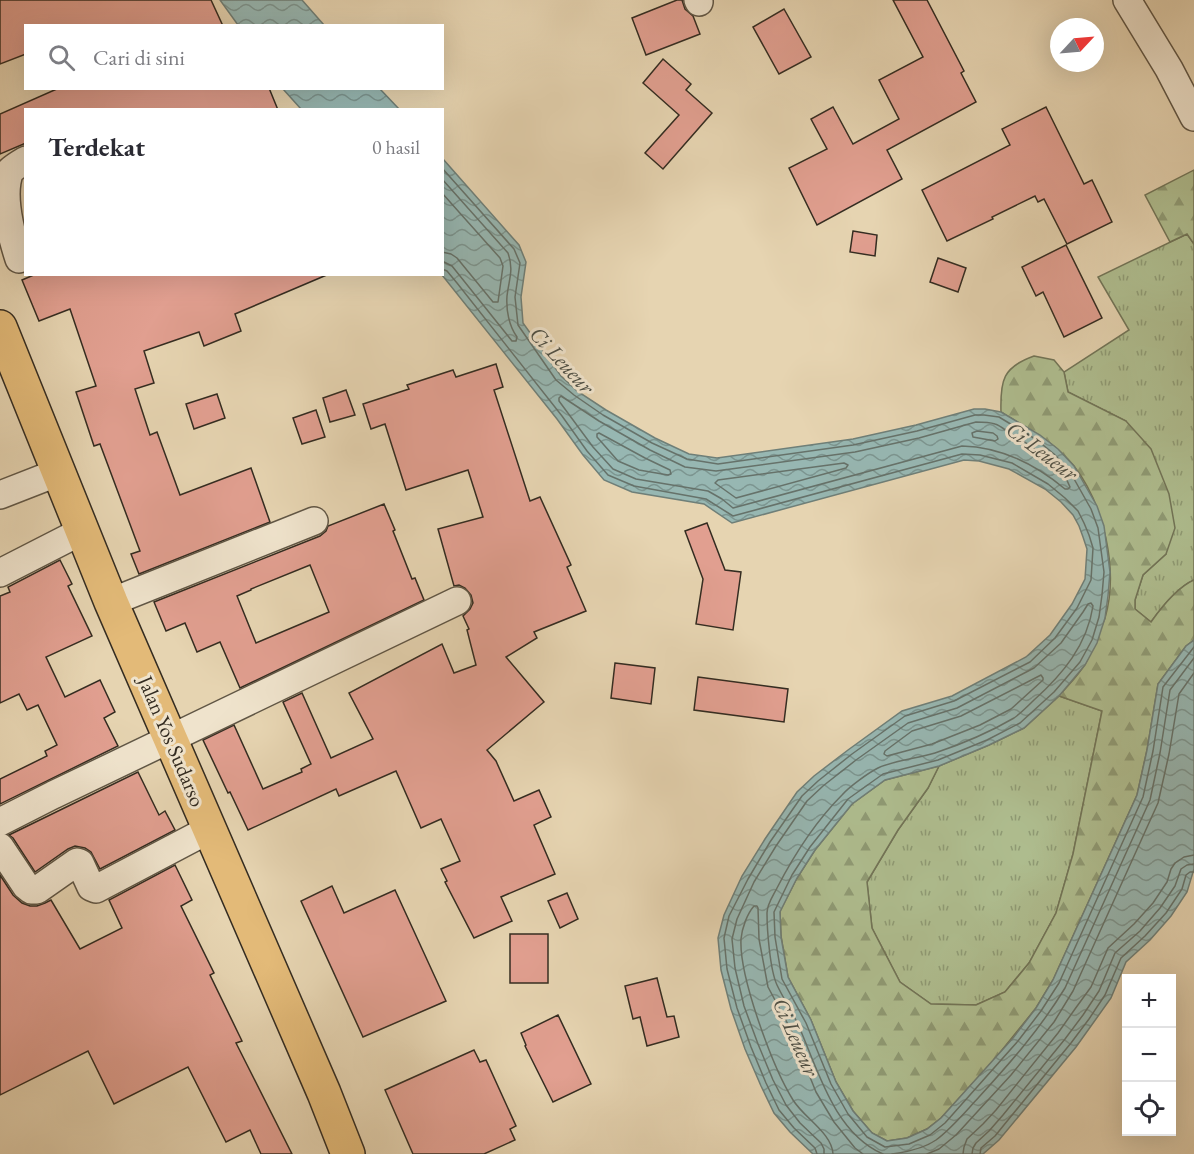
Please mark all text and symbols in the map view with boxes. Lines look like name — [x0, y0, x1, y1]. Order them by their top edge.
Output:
north arrow — [1050, 18, 1104, 72]
search box — [24, 24, 444, 90]
icon: search — [45, 41, 78, 74]
text: Cari di sini — [93, 43, 185, 72]
text: Terdekat — [48, 130, 145, 164]
text: 0 hasil — [372, 134, 420, 160]
water label: Ci Leueur — [523, 320, 602, 401]
water label: Ci Leueur — [1000, 415, 1085, 488]
street label: Jalan Yos Sudarso — [132, 670, 212, 811]
map controls — [1122, 974, 1176, 1136]
button: + — [1122, 974, 1176, 1028]
water label: Ci Leueur — [766, 993, 827, 1082]
button: − — [1122, 1028, 1176, 1082]
button: locate — [1122, 1082, 1176, 1136]

